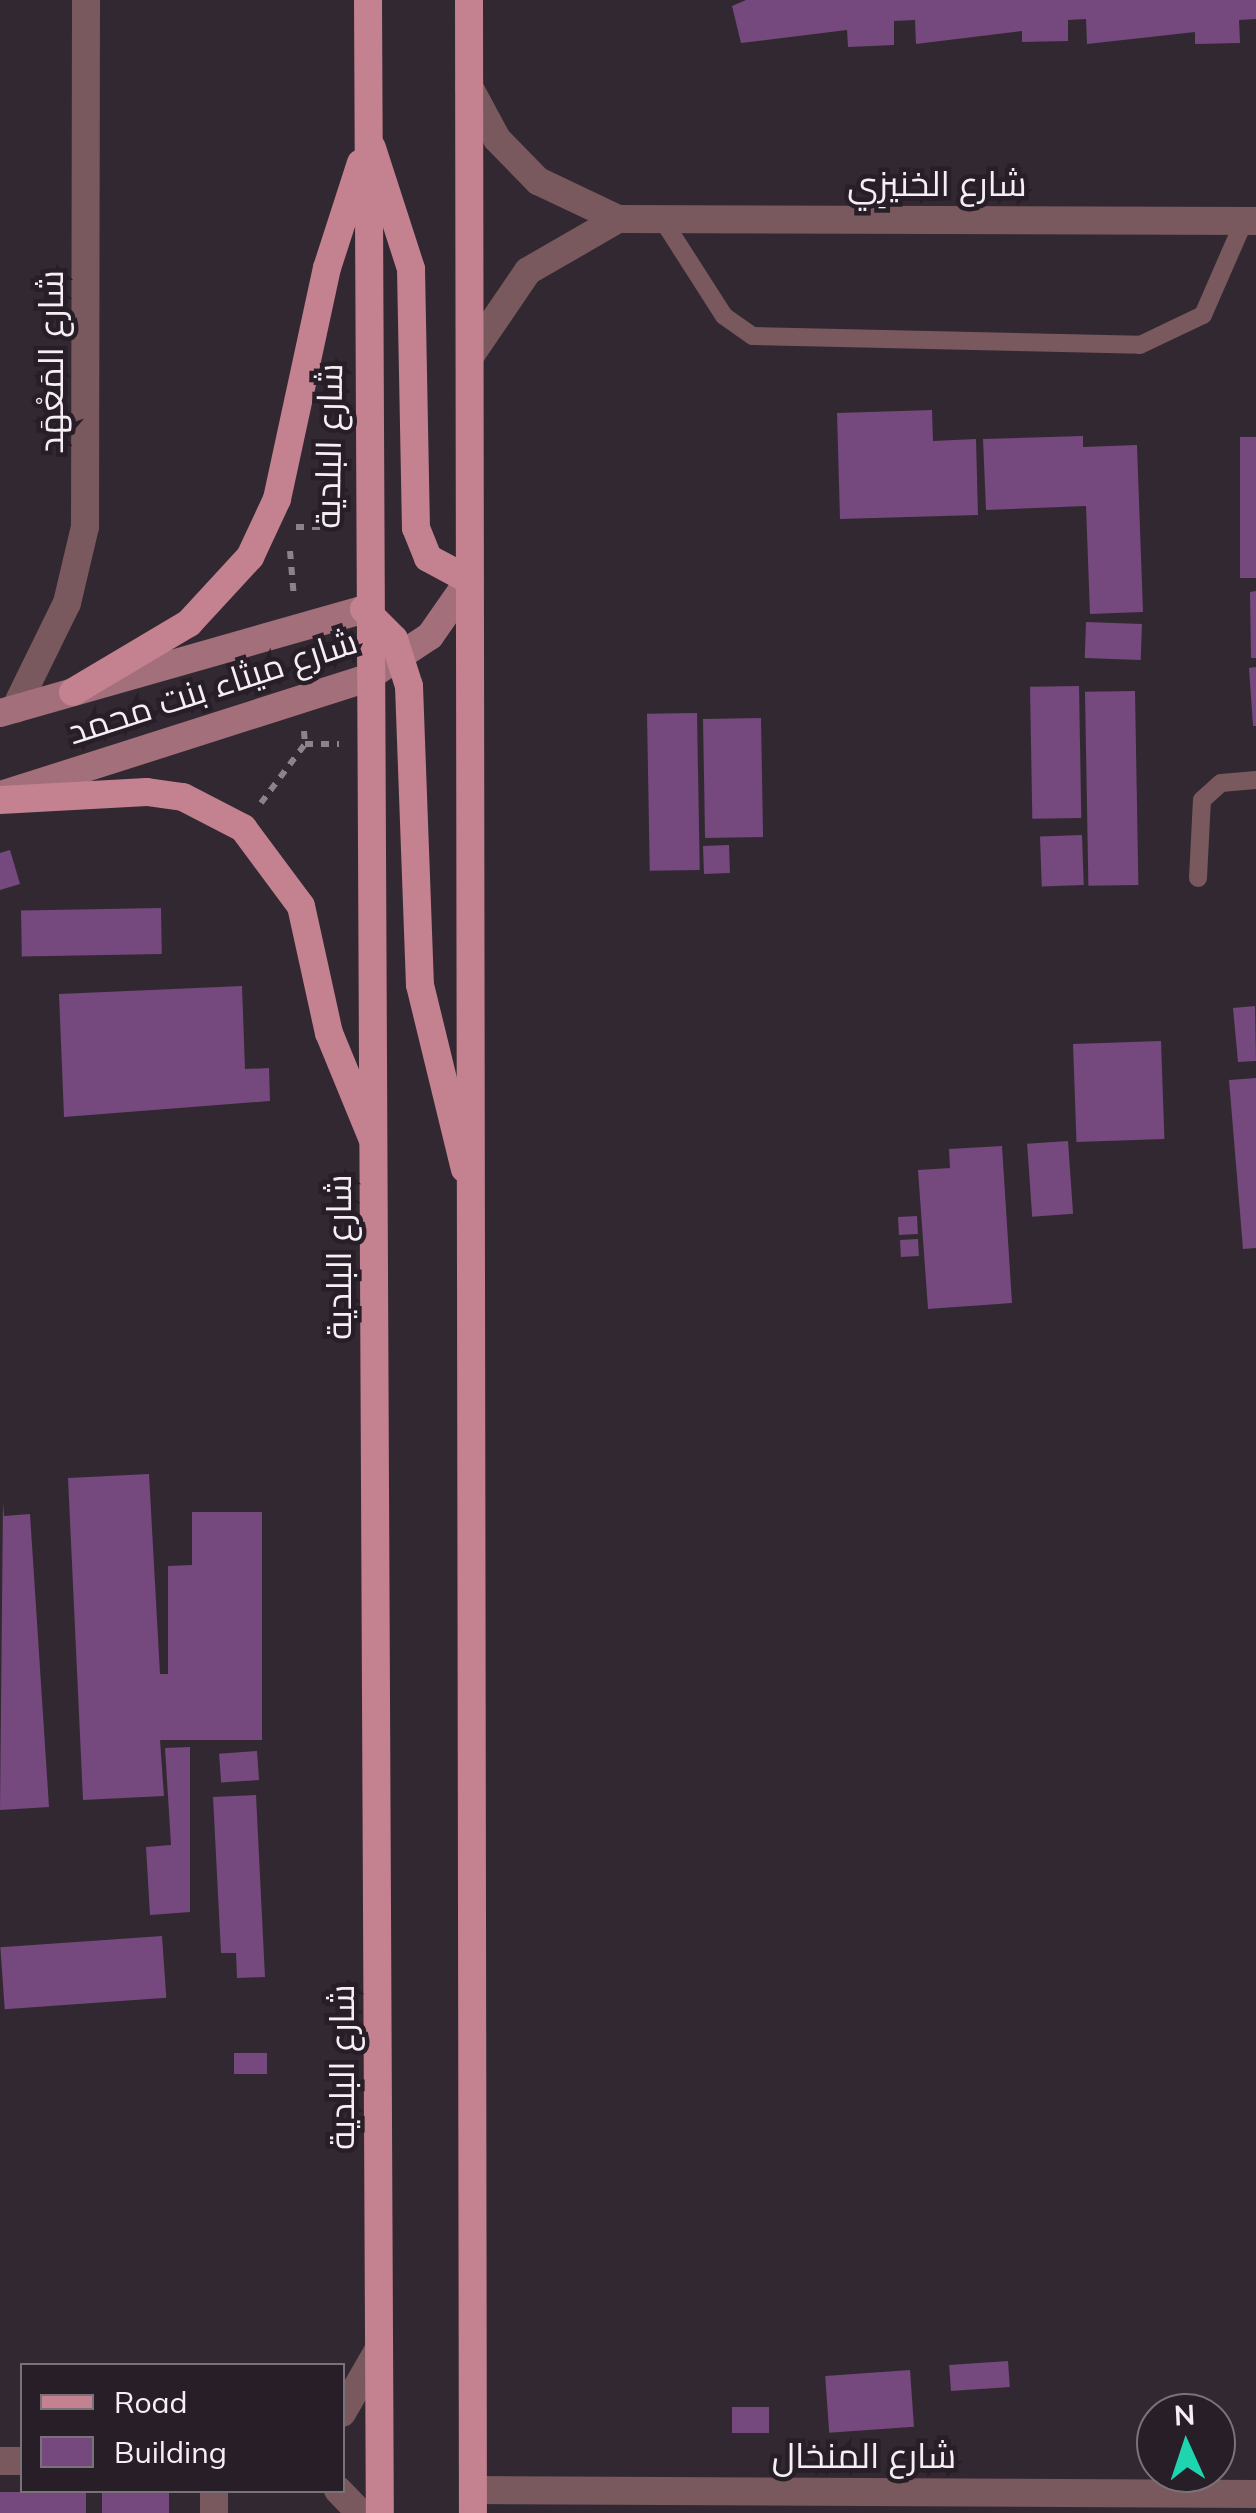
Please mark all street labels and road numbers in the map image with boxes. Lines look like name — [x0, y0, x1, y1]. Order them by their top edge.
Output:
street label: شارع الخنيزِي — [847, 162, 1027, 204]
street label: شارع المَعْهَد — [29, 270, 71, 454]
street label: شارع البلدية — [306, 363, 350, 529]
street label: شارع ميثاء بنت محمد — [62, 619, 362, 753]
street label: شارع البلدية — [317, 1174, 359, 1340]
street label: شارع البلدية — [320, 1984, 362, 2150]
street label: شارع المنخال — [772, 2434, 956, 2476]

